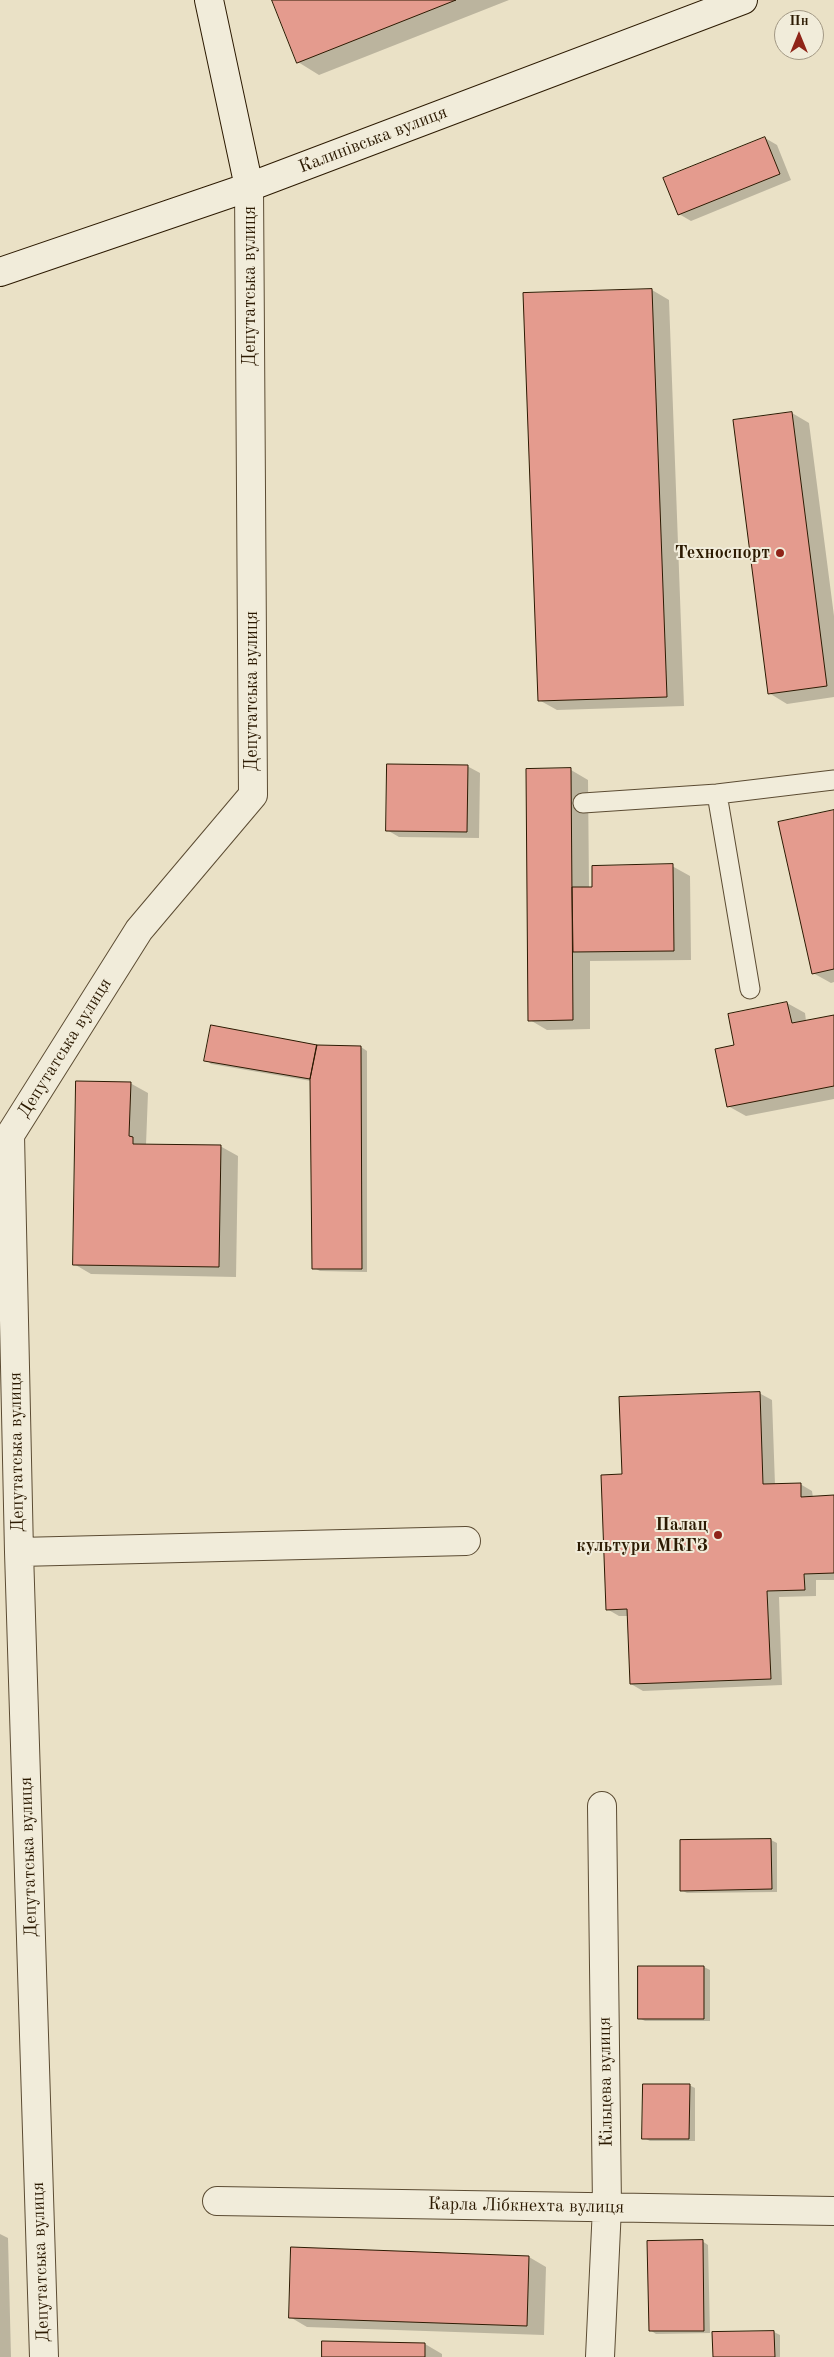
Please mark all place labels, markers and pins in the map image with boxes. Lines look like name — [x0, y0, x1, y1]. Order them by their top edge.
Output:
place label: Техноспорт — [675, 542, 770, 564]
marker: Техноспорт — [774, 547, 786, 559]
place label: Палац культури МКГЗ — [576, 1514, 708, 1556]
marker: Палац культури МКГЗ — [712, 1529, 724, 1541]

